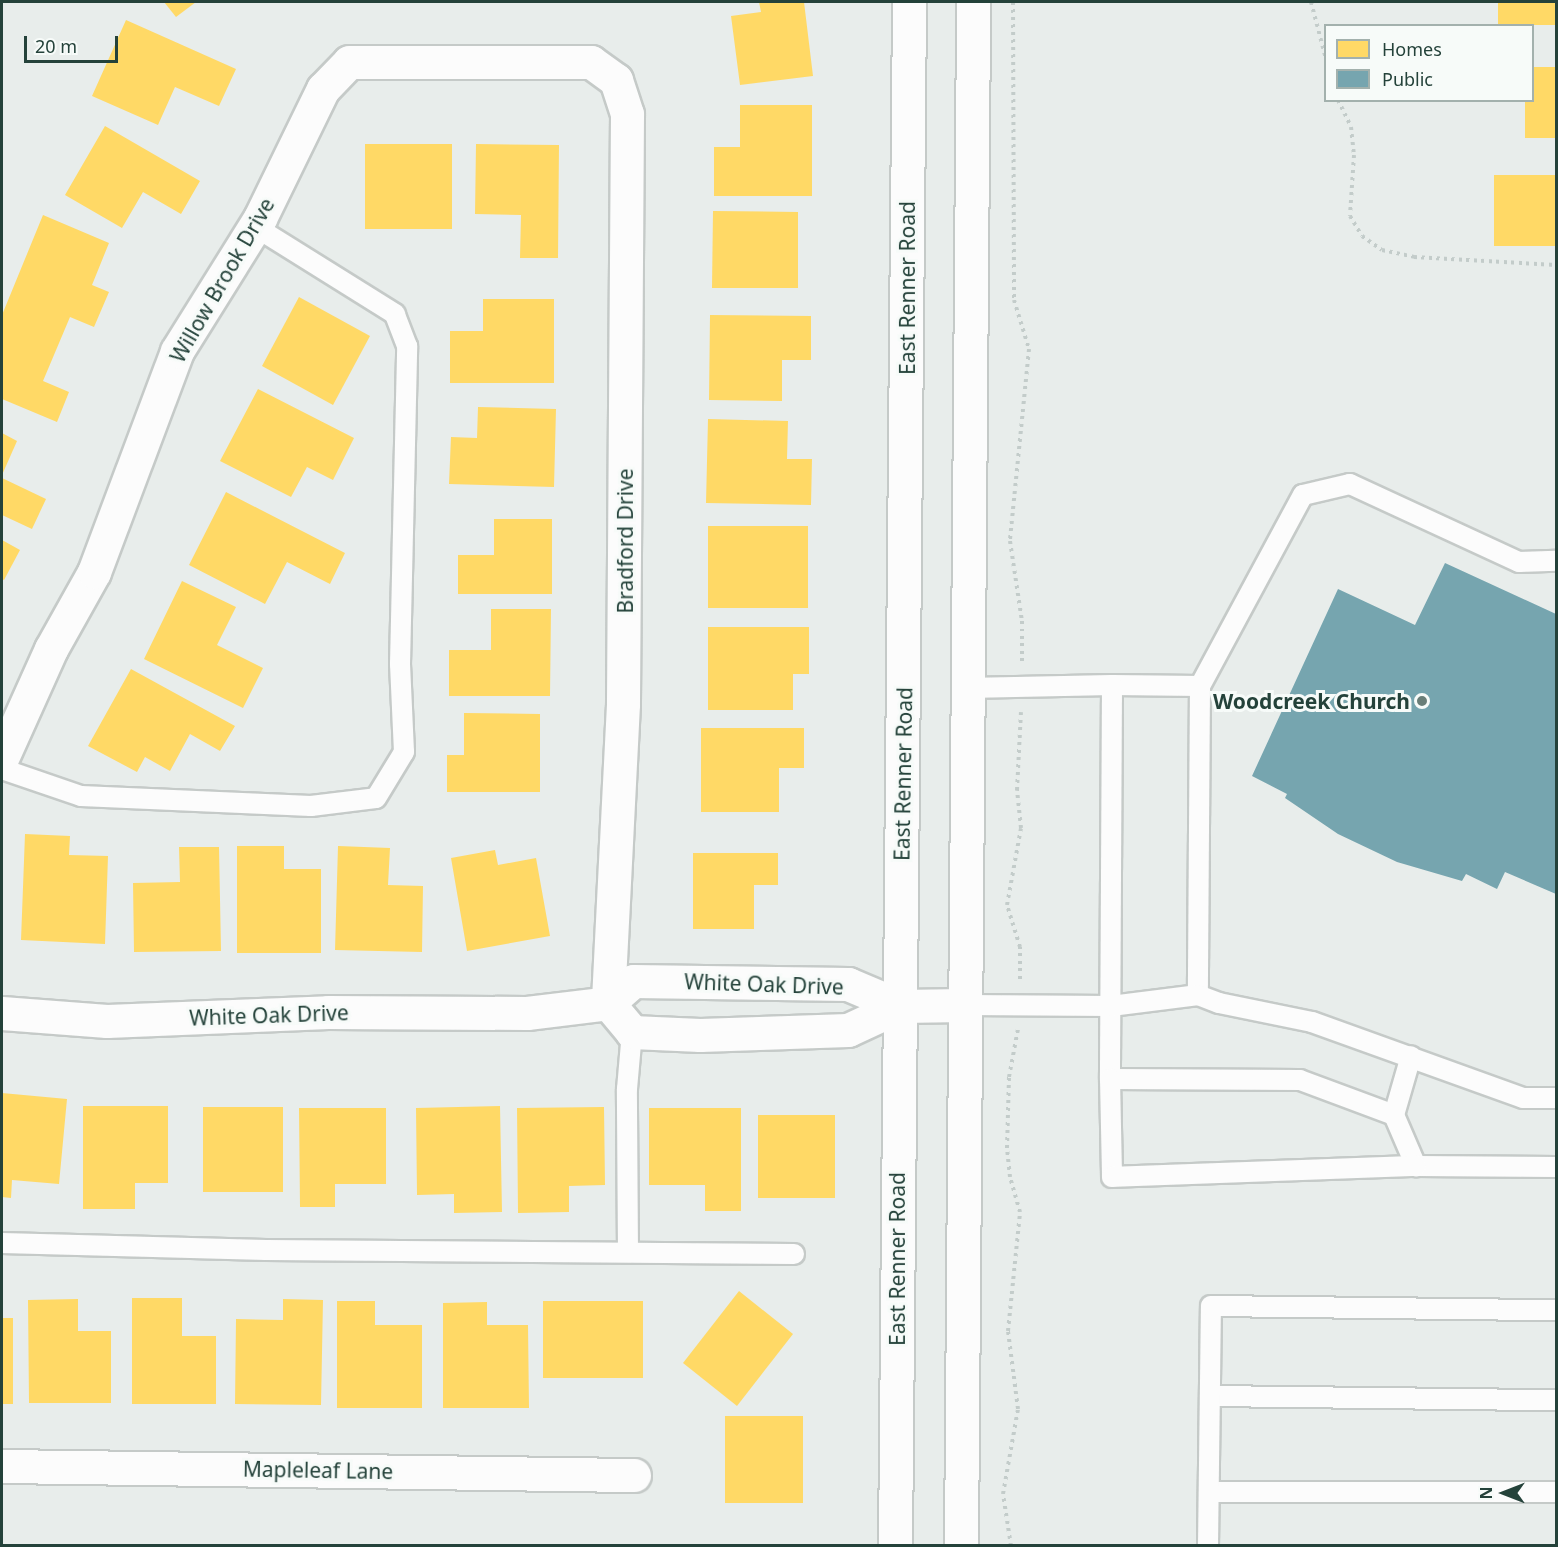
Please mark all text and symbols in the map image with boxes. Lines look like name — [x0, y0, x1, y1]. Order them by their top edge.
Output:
scale bar — [27, 24, 122, 62]
legend — [1324, 24, 1534, 102]
text: 20 m — [35, 34, 77, 58]
text: Homes — [1382, 37, 1442, 61]
text: Public — [1382, 67, 1433, 91]
street label: Willow Brook Drive — [165, 193, 279, 367]
street label: East Renner Road — [894, 201, 920, 375]
street label: Bradford Drive — [612, 468, 638, 614]
street label: East Renner Road — [889, 687, 917, 861]
place label: Woodcreek Church — [1213, 688, 1410, 714]
marker: Woodcreek Church — [1415, 694, 1429, 708]
street label: White Oak Drive — [684, 969, 844, 999]
street label: White Oak Drive — [189, 1000, 349, 1030]
street label: East Renner Road — [884, 1172, 910, 1346]
street label: Mapleleaf Lane — [243, 1456, 393, 1484]
north arrow — [1474, 1463, 1534, 1523]
text: N — [1475, 1487, 1497, 1500]

